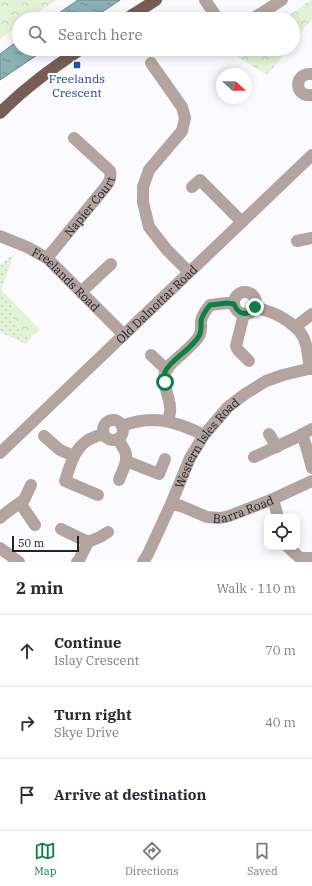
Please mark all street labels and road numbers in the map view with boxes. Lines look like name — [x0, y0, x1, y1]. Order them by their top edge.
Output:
street label: Napier Court — [61, 175, 118, 239]
street label: Freelands Road — [29, 244, 103, 314]
street label: Old Dalnottar Road — [112, 261, 200, 346]
street label: Western Isles Road — [171, 394, 242, 490]
street label: Barra Road — [212, 492, 275, 526]

